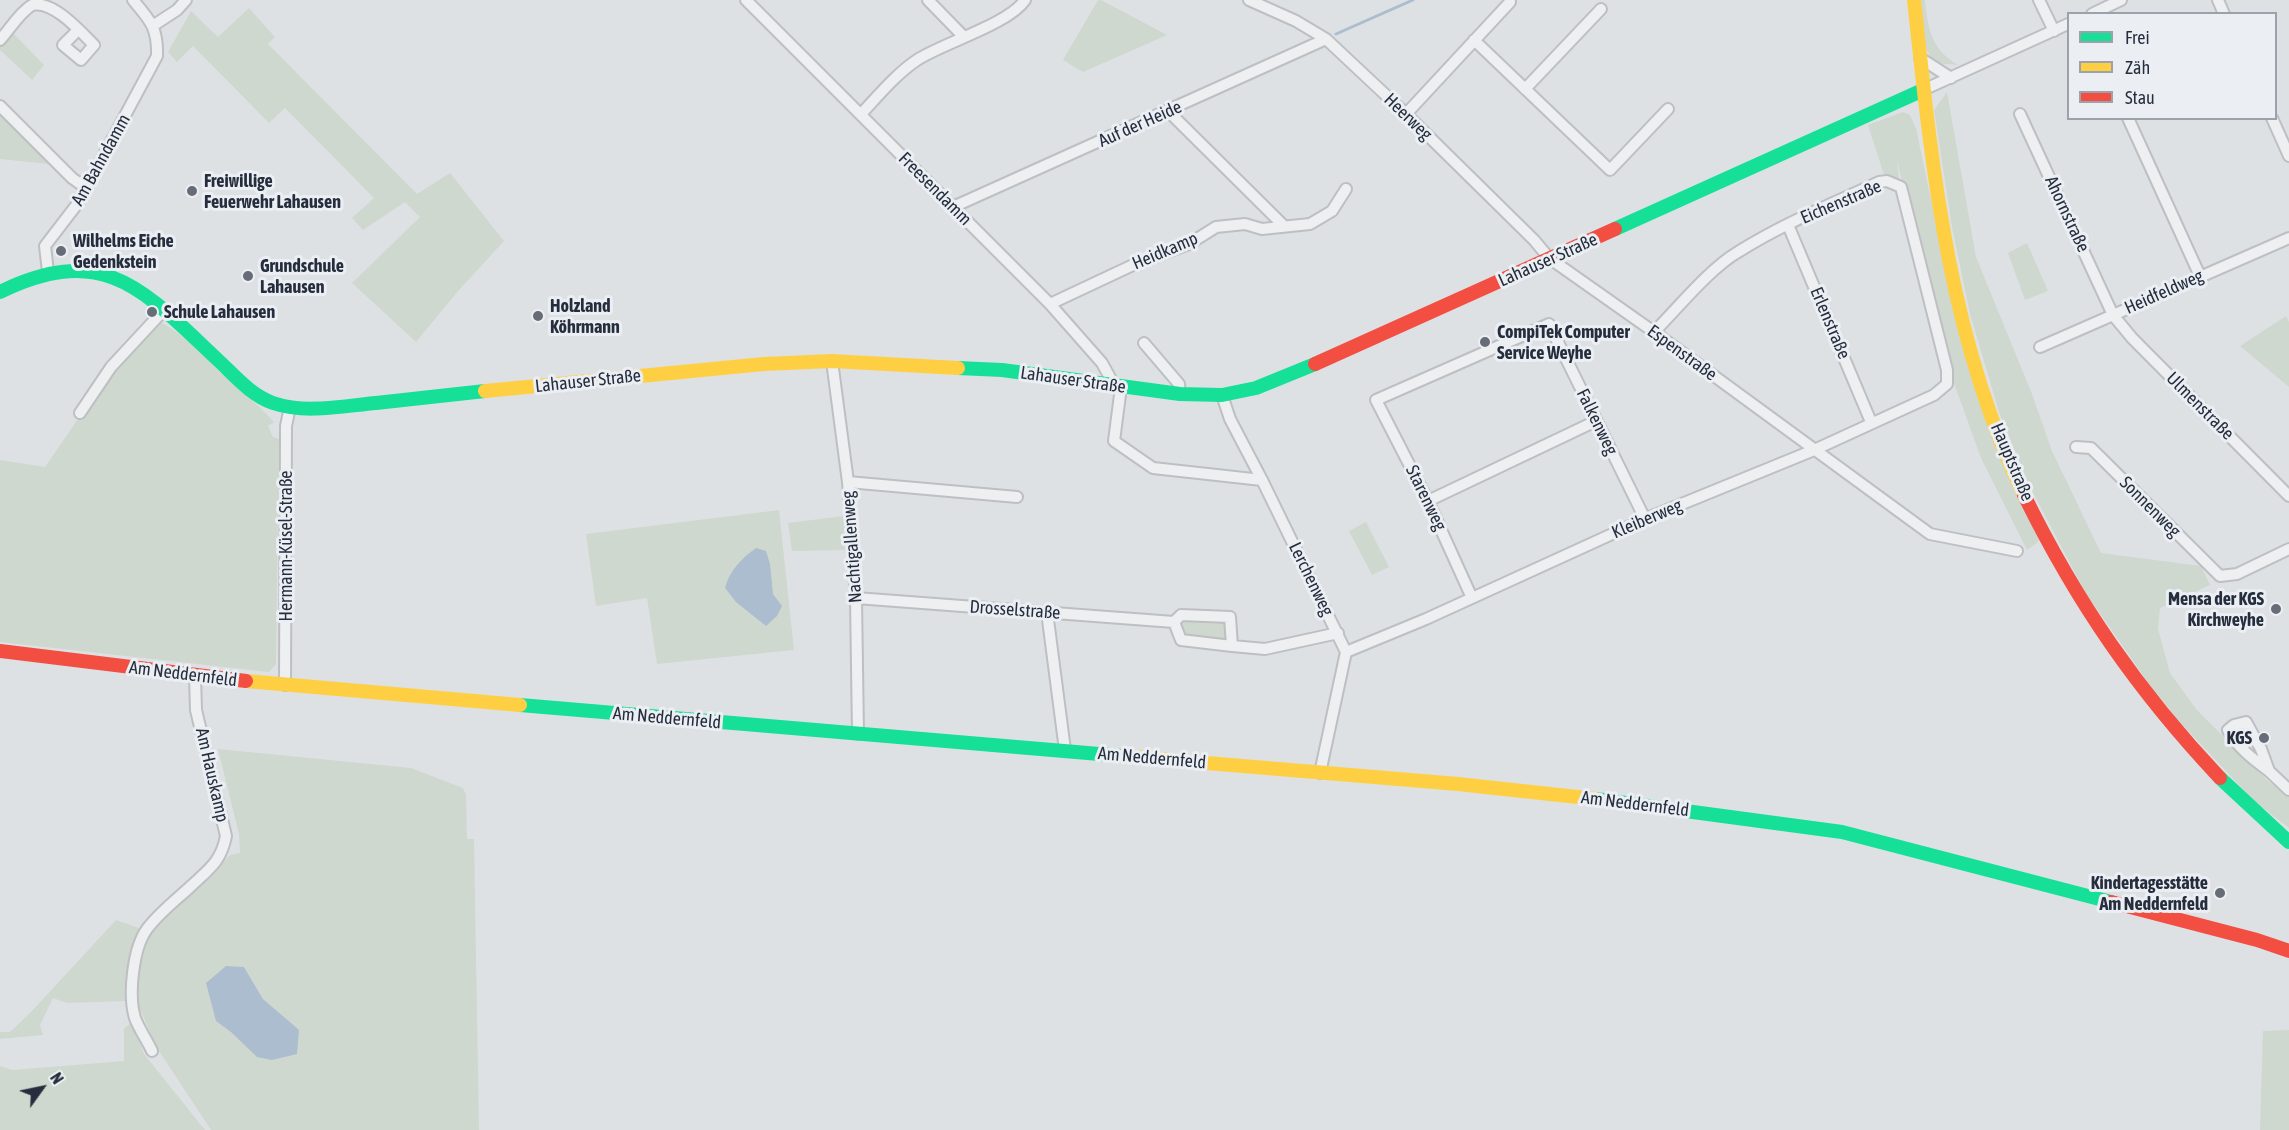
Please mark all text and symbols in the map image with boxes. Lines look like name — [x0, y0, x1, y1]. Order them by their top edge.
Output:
legend — [2067, 12, 2277, 120]
text: Frei — [2125, 27, 2150, 48]
text: Zäh — [2125, 57, 2150, 78]
text: Stau — [2125, 87, 2155, 108]
street label: Heerweg — [1379, 89, 1437, 145]
street label: Auf der Heide — [1095, 96, 1185, 152]
street label: Am Bahndamm — [67, 110, 135, 210]
street label: Freesendamm — [894, 148, 976, 230]
place label: Freiwillige Feuerwehr Lahausen — [204, 170, 341, 213]
street label: Ahornstraße — [2040, 172, 2094, 256]
street label: Eichenstraße — [1797, 175, 1885, 229]
marker: Freiwillige Feuerwehr Lahausen — [185, 184, 199, 198]
street label: Heidkamp — [1129, 228, 1201, 274]
street label: Lahauser Straße — [1495, 229, 1601, 291]
place label: Wilhelms Eiche Gedenkstein — [73, 230, 174, 272]
marker: Wilhelms Eiche Gedenkstein — [54, 244, 68, 258]
place label: Grundschule Lahausen — [260, 255, 344, 298]
street label: Heidfeldweg — [2121, 265, 2207, 319]
marker: Grundschule Lahausen — [241, 269, 255, 283]
street label: Erlenstraße — [1805, 284, 1855, 362]
place label: Holzland Köhrmann — [550, 295, 620, 338]
place label: Schule Lahausen — [164, 301, 275, 323]
marker: Schule Lahausen — [145, 305, 159, 319]
marker: Holzland Köhrmann — [531, 309, 545, 323]
street label: Espenstraße — [1643, 320, 1721, 386]
place label: CompiTek Computer Service Weyhe — [1497, 321, 1630, 364]
marker: CompiTek Computer Service Weyhe — [1478, 335, 1492, 349]
street label: Lahauser Straße — [1019, 362, 1127, 398]
street label: Lahauser Straße — [534, 365, 642, 397]
street label: Ulmenstraße — [2162, 368, 2238, 444]
street label: Falkenweg — [1572, 385, 1622, 459]
street label: Hauptstraße — [1986, 420, 2038, 504]
street label: Starenweg — [1401, 462, 1451, 534]
street label: Hermann-Küsel-Straße — [275, 470, 297, 622]
street label: Sonnenweg — [2115, 472, 2185, 542]
street label: Nachtigallenweg — [837, 490, 867, 604]
street label: Kleiberweg — [1609, 495, 1685, 543]
street label: Lerchenweg — [1284, 539, 1338, 619]
place label: Mensa der KGS Kirchweyhe — [2168, 588, 2264, 630]
street label: Drosselstraße — [969, 596, 1061, 624]
marker: Mensa der KGS Kirchweyhe — [2269, 602, 2283, 616]
street label: Am Neddernfeld — [128, 657, 238, 691]
street label: Am Neddernfeld — [612, 703, 722, 733]
street label: Am Hauskamp — [191, 726, 233, 824]
place label: KGS — [2227, 727, 2252, 749]
marker: KGS — [2257, 731, 2271, 745]
street label: Am Neddernfeld — [1097, 743, 1207, 773]
street label: Am Neddernfeld — [1580, 787, 1690, 821]
place label: Kindertagesstätte Am Neddernfeld — [2091, 872, 2208, 914]
marker: Kindertagesstätte Am Neddernfeld — [2213, 886, 2227, 900]
north arrow — [12, 1058, 72, 1118]
text: N — [47, 1069, 67, 1087]

